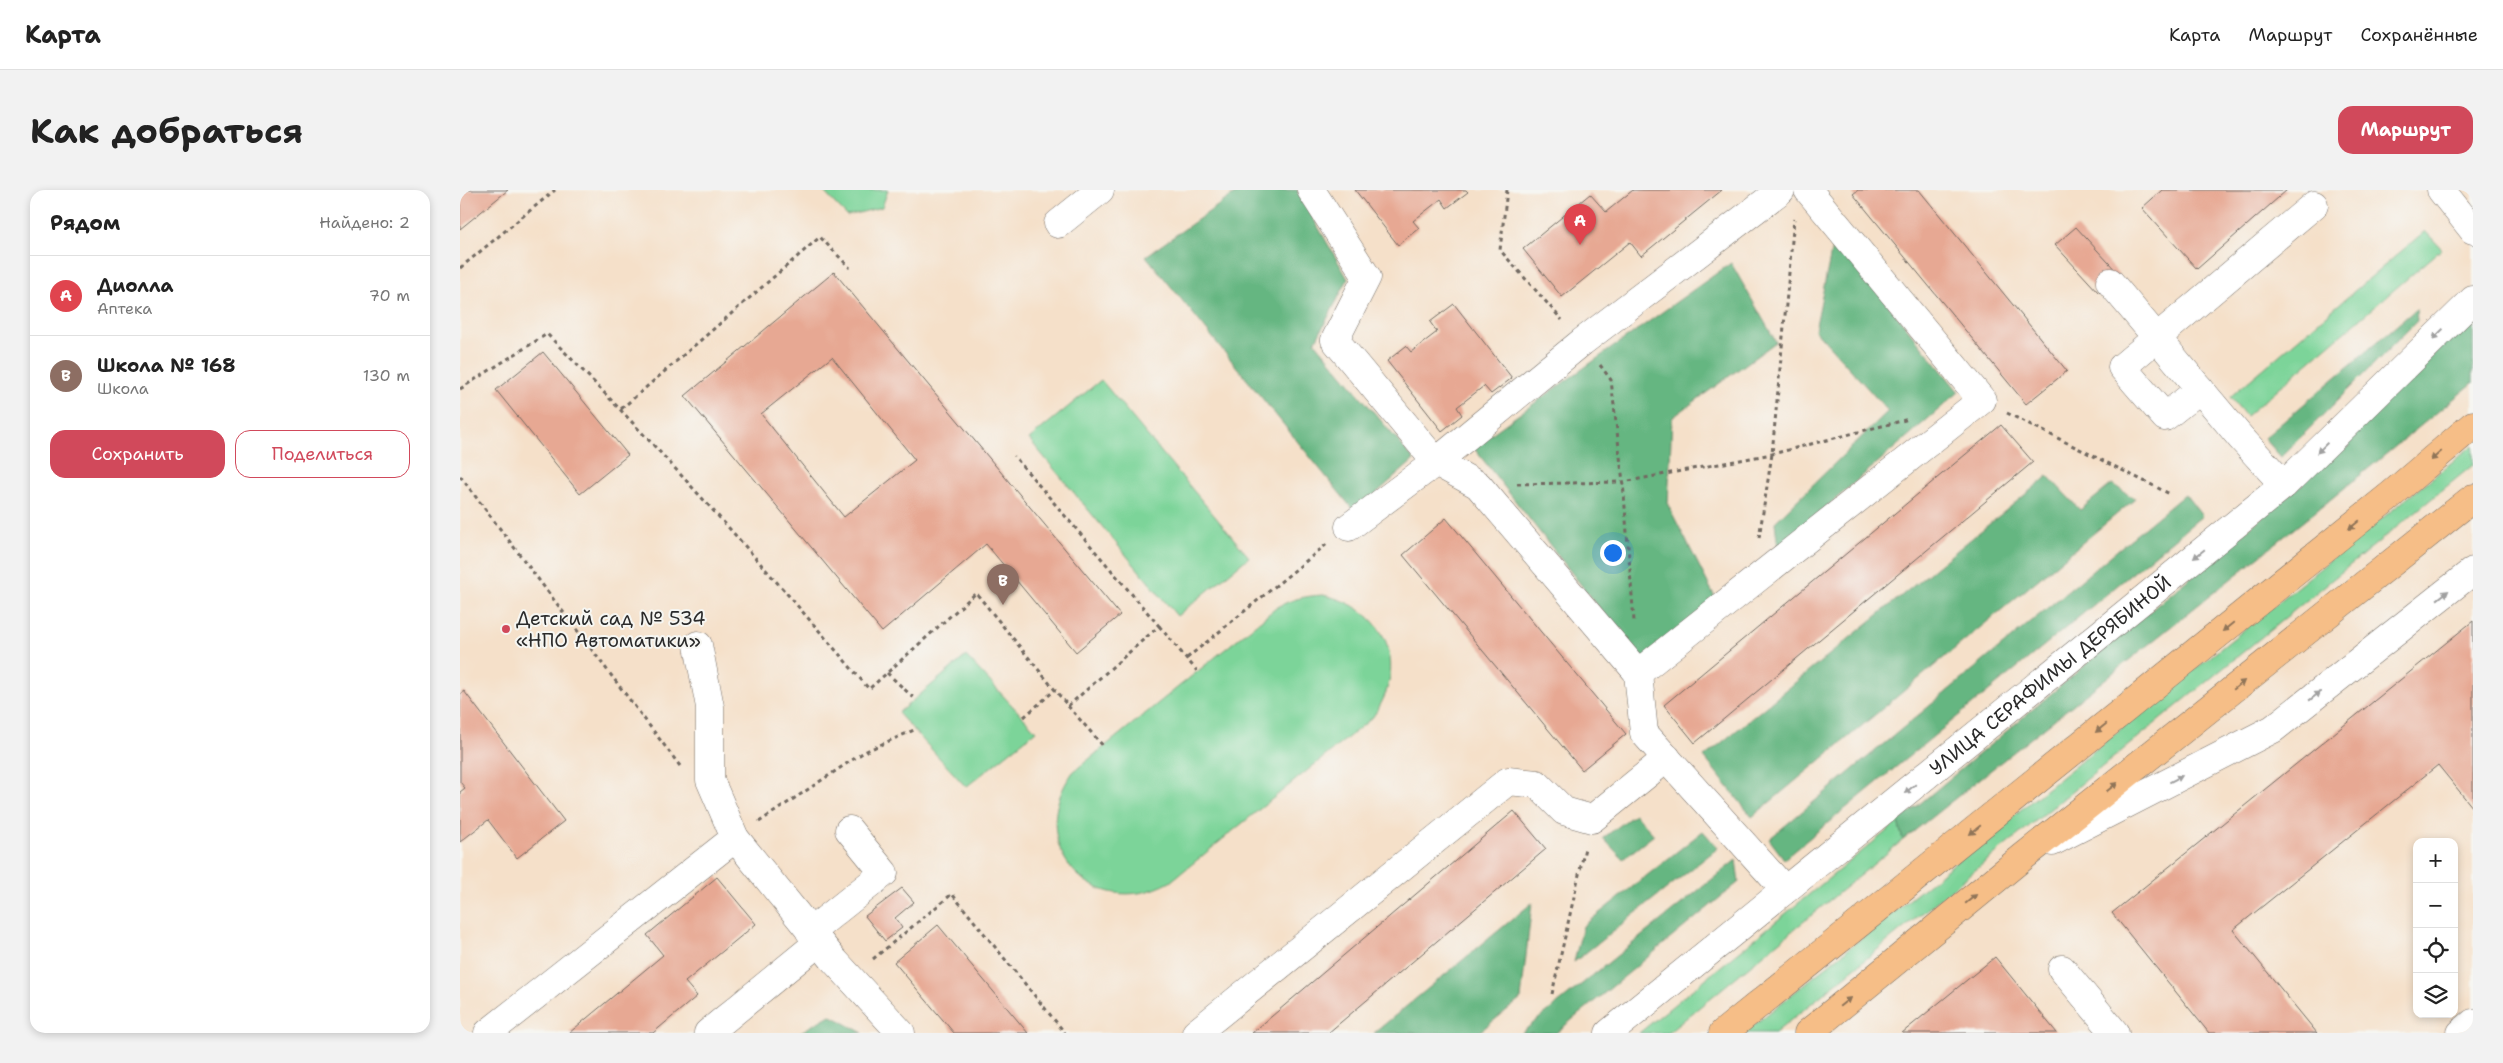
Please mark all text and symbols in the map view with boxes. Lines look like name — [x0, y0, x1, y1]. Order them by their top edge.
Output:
text: Карта — [25, 19, 101, 51]
text: Карта — [2169, 23, 2220, 47]
text: Маршрут — [2248, 23, 2332, 47]
text: Сохранённые — [2360, 23, 2478, 47]
button: Маршрут — [2338, 106, 2473, 154]
text: Как добраться — [30, 107, 303, 154]
pin: A — [1564, 204, 1596, 245]
text: Рядом — [50, 209, 120, 237]
text: Найдено: 2 — [319, 212, 410, 233]
text: Диолла — [97, 273, 173, 298]
text: A — [60, 285, 72, 306]
text: 70 m — [369, 285, 410, 306]
text: Аптека — [97, 298, 152, 319]
one-way arrow — [2432, 328, 2444, 340]
text: Школа № 168 — [97, 353, 235, 378]
text: B — [61, 365, 71, 386]
text: 130 m — [363, 365, 410, 386]
text: Школа — [97, 378, 149, 399]
button: Сохранить — [50, 430, 225, 478]
button: Поделиться — [235, 430, 410, 478]
one-way arrow — [2316, 442, 2328, 454]
one-way arrow — [2430, 451, 2443, 462]
one-way arrow — [2348, 519, 2361, 530]
your location — [1600, 540, 1626, 566]
one-way arrow — [2193, 549, 2206, 560]
pin: B — [987, 564, 1019, 605]
street label: УЛИЦА СЕРАФИМЫ ДЕРЯБИНОЙ — [1924, 569, 2176, 780]
one-way arrow — [2436, 590, 2449, 601]
place label: Детский сад № 534 «НПО Автоматики» — [516, 606, 706, 653]
one-way arrow — [2222, 621, 2235, 632]
marker: Детский сад № 534 «НПО Автоматики» — [500, 623, 512, 635]
one-way arrow — [2232, 680, 2245, 691]
one-way arrow — [2308, 691, 2322, 701]
one-way arrow — [2095, 723, 2108, 734]
one-way arrow — [2169, 775, 2183, 783]
one-way arrow — [2105, 781, 2118, 792]
one-way arrow — [1904, 783, 1917, 794]
one-way arrow — [1968, 825, 1981, 836]
map controls — [2413, 838, 2458, 1018]
button: + — [2413, 838, 2458, 883]
button: − — [2413, 883, 2458, 928]
one-way arrow — [1965, 894, 1978, 905]
button: locate — [2413, 928, 2458, 973]
button: layers — [2413, 973, 2458, 1018]
one-way arrow — [1839, 997, 1852, 1008]

